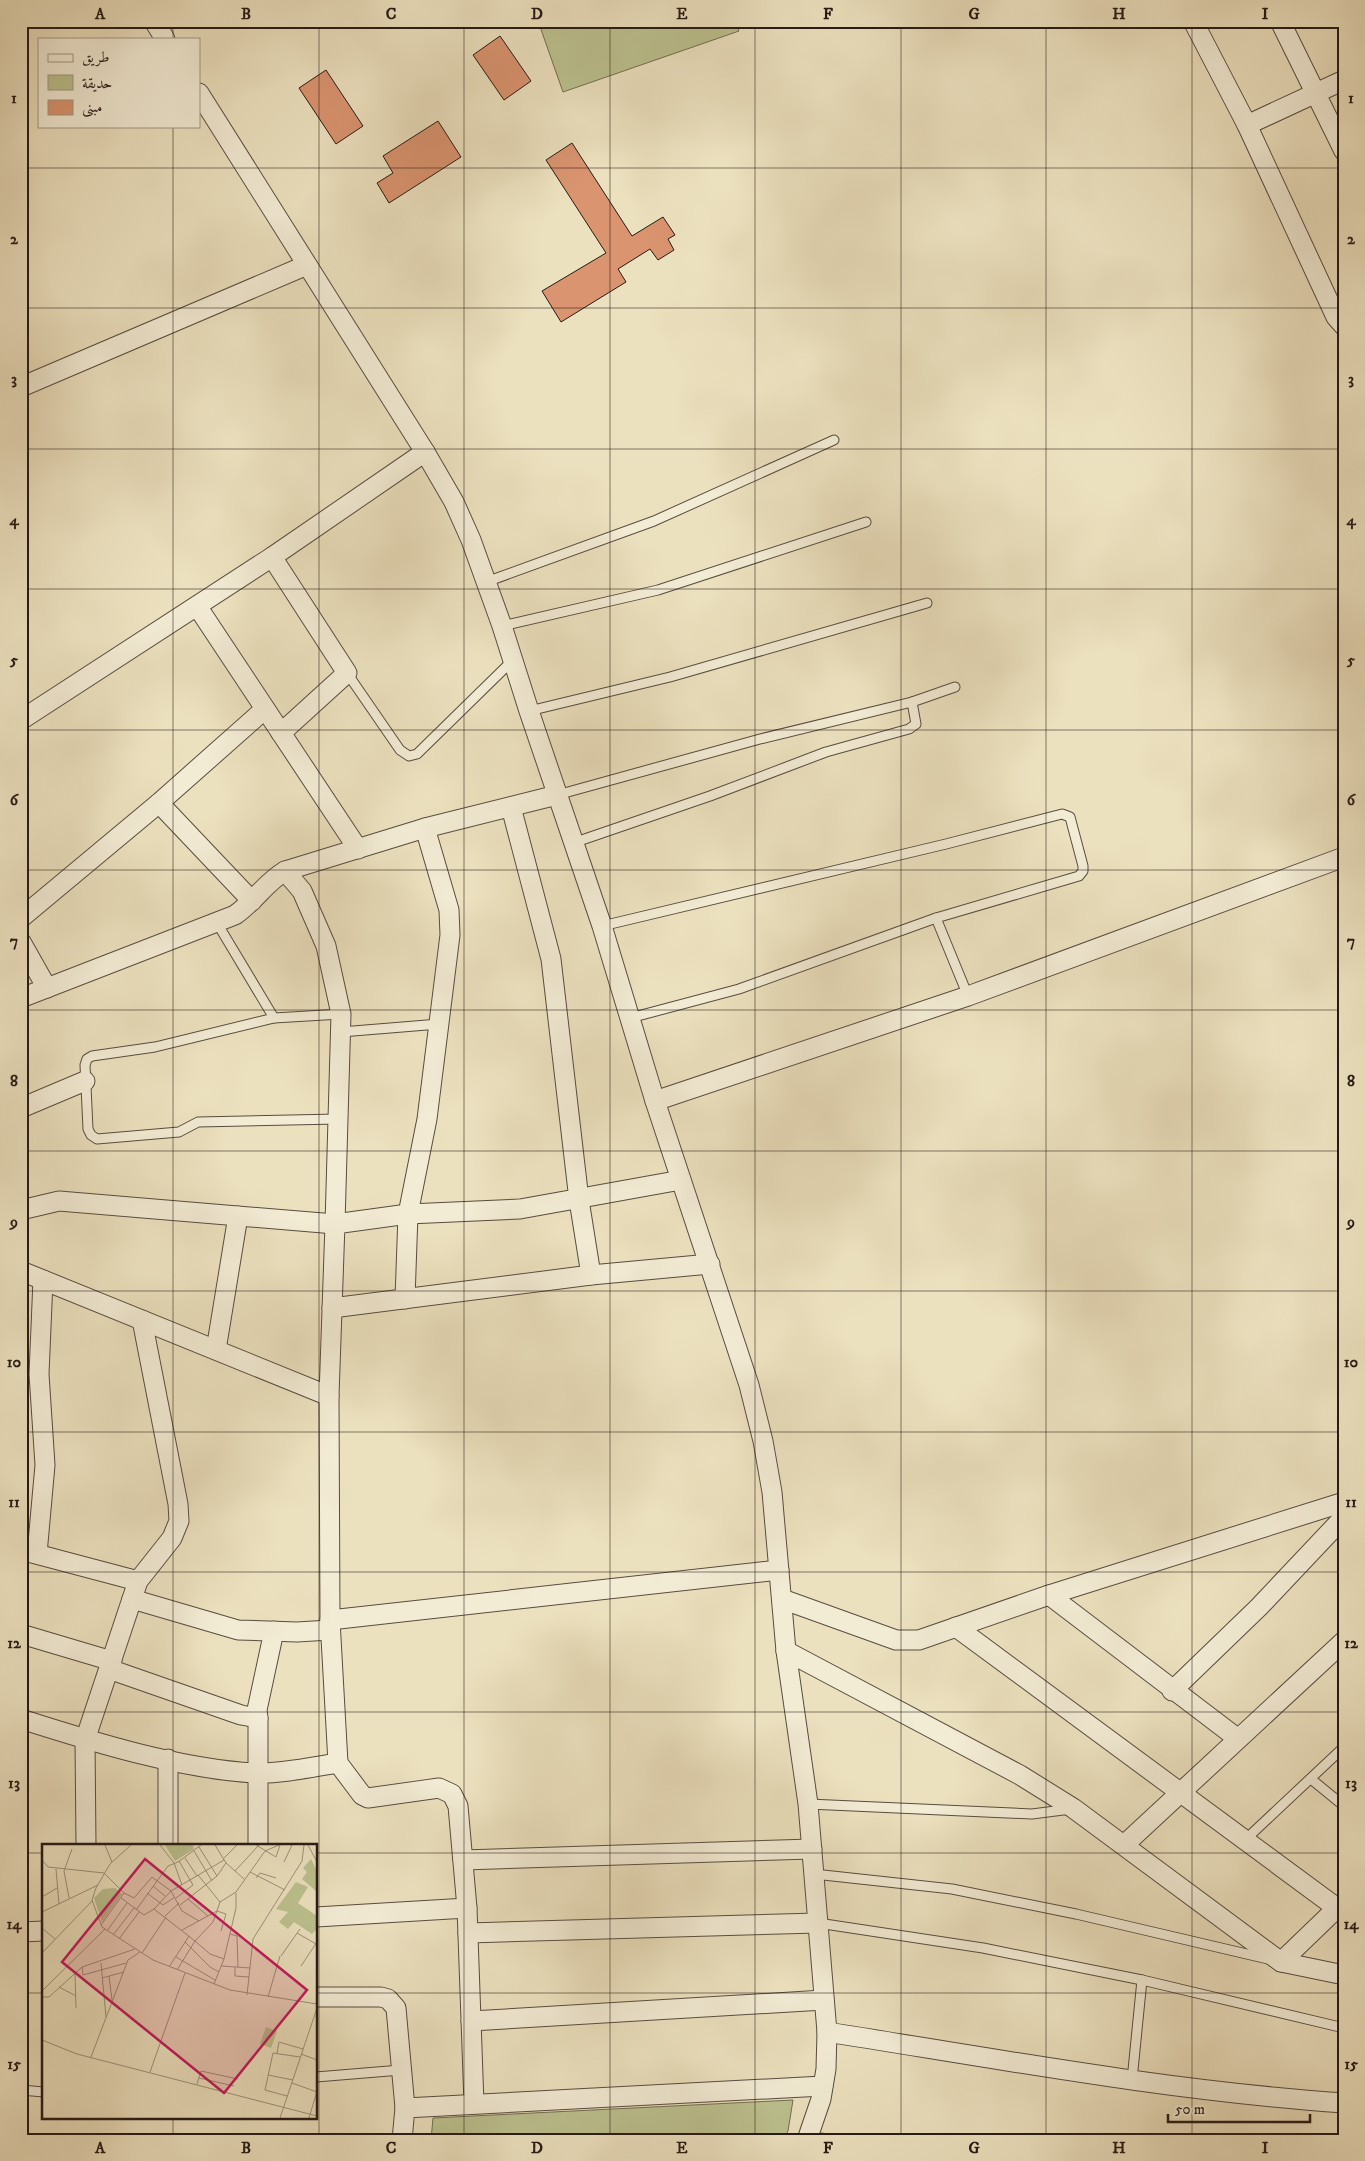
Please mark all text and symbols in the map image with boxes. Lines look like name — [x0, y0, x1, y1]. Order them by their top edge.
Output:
text: A — [94, 4, 106, 24]
text: B — [241, 4, 251, 24]
text: C — [386, 4, 396, 24]
text: D — [531, 4, 543, 24]
text: E — [676, 4, 688, 24]
text: F — [823, 4, 833, 24]
text: G — [968, 4, 980, 24]
text: H — [1112, 4, 1126, 24]
text: I — [1262, 4, 1269, 24]
legend — [38, 38, 200, 128]
text: طريق — [82, 48, 109, 67]
text: حديقة — [82, 74, 112, 93]
text: 1 — [11, 88, 17, 108]
text: 1 — [1348, 88, 1354, 108]
text: مبنى — [82, 98, 102, 118]
text: 2 — [10, 229, 19, 249]
text: 2 — [1347, 229, 1356, 249]
text: 3 — [11, 369, 17, 389]
text: 3 — [1348, 369, 1354, 389]
text: 4 — [8, 510, 19, 530]
text: 4 — [1345, 510, 1356, 530]
text: 5 — [9, 650, 18, 670]
text: 5 — [1346, 650, 1355, 670]
text: 6 — [10, 790, 20, 810]
text: 6 — [1347, 790, 1357, 810]
text: 7 — [10, 931, 18, 951]
text: 7 — [1347, 931, 1355, 951]
text: 8 — [10, 1071, 18, 1091]
text: 8 — [1347, 1071, 1355, 1091]
text: 9 — [9, 1212, 18, 1232]
text: 9 — [1346, 1212, 1355, 1232]
text: 10 — [7, 1352, 22, 1372]
text: 10 — [1344, 1352, 1359, 1372]
text: 11 — [8, 1492, 20, 1512]
text: 11 — [1345, 1492, 1357, 1512]
text: 12 — [7, 1633, 22, 1653]
text: 12 — [1344, 1633, 1359, 1653]
text: 13 — [8, 1773, 20, 1793]
text: 13 — [1345, 1773, 1357, 1793]
inset map — [42, 1844, 318, 2118]
text: 14 — [6, 1914, 22, 1934]
text: 14 — [1343, 1914, 1359, 1934]
text: 15 — [7, 2054, 21, 2074]
text: 15 — [1344, 2054, 1358, 2074]
scale bar — [1168, 2091, 1310, 2123]
text: 50 m — [1175, 2100, 1205, 2119]
text: A — [94, 2138, 106, 2158]
text: B — [241, 2138, 251, 2158]
text: C — [386, 2138, 396, 2158]
text: D — [531, 2138, 543, 2158]
text: E — [676, 2138, 688, 2158]
text: F — [823, 2138, 833, 2158]
text: G — [968, 2138, 980, 2158]
text: H — [1112, 2138, 1126, 2158]
text: I — [1262, 2138, 1269, 2158]

